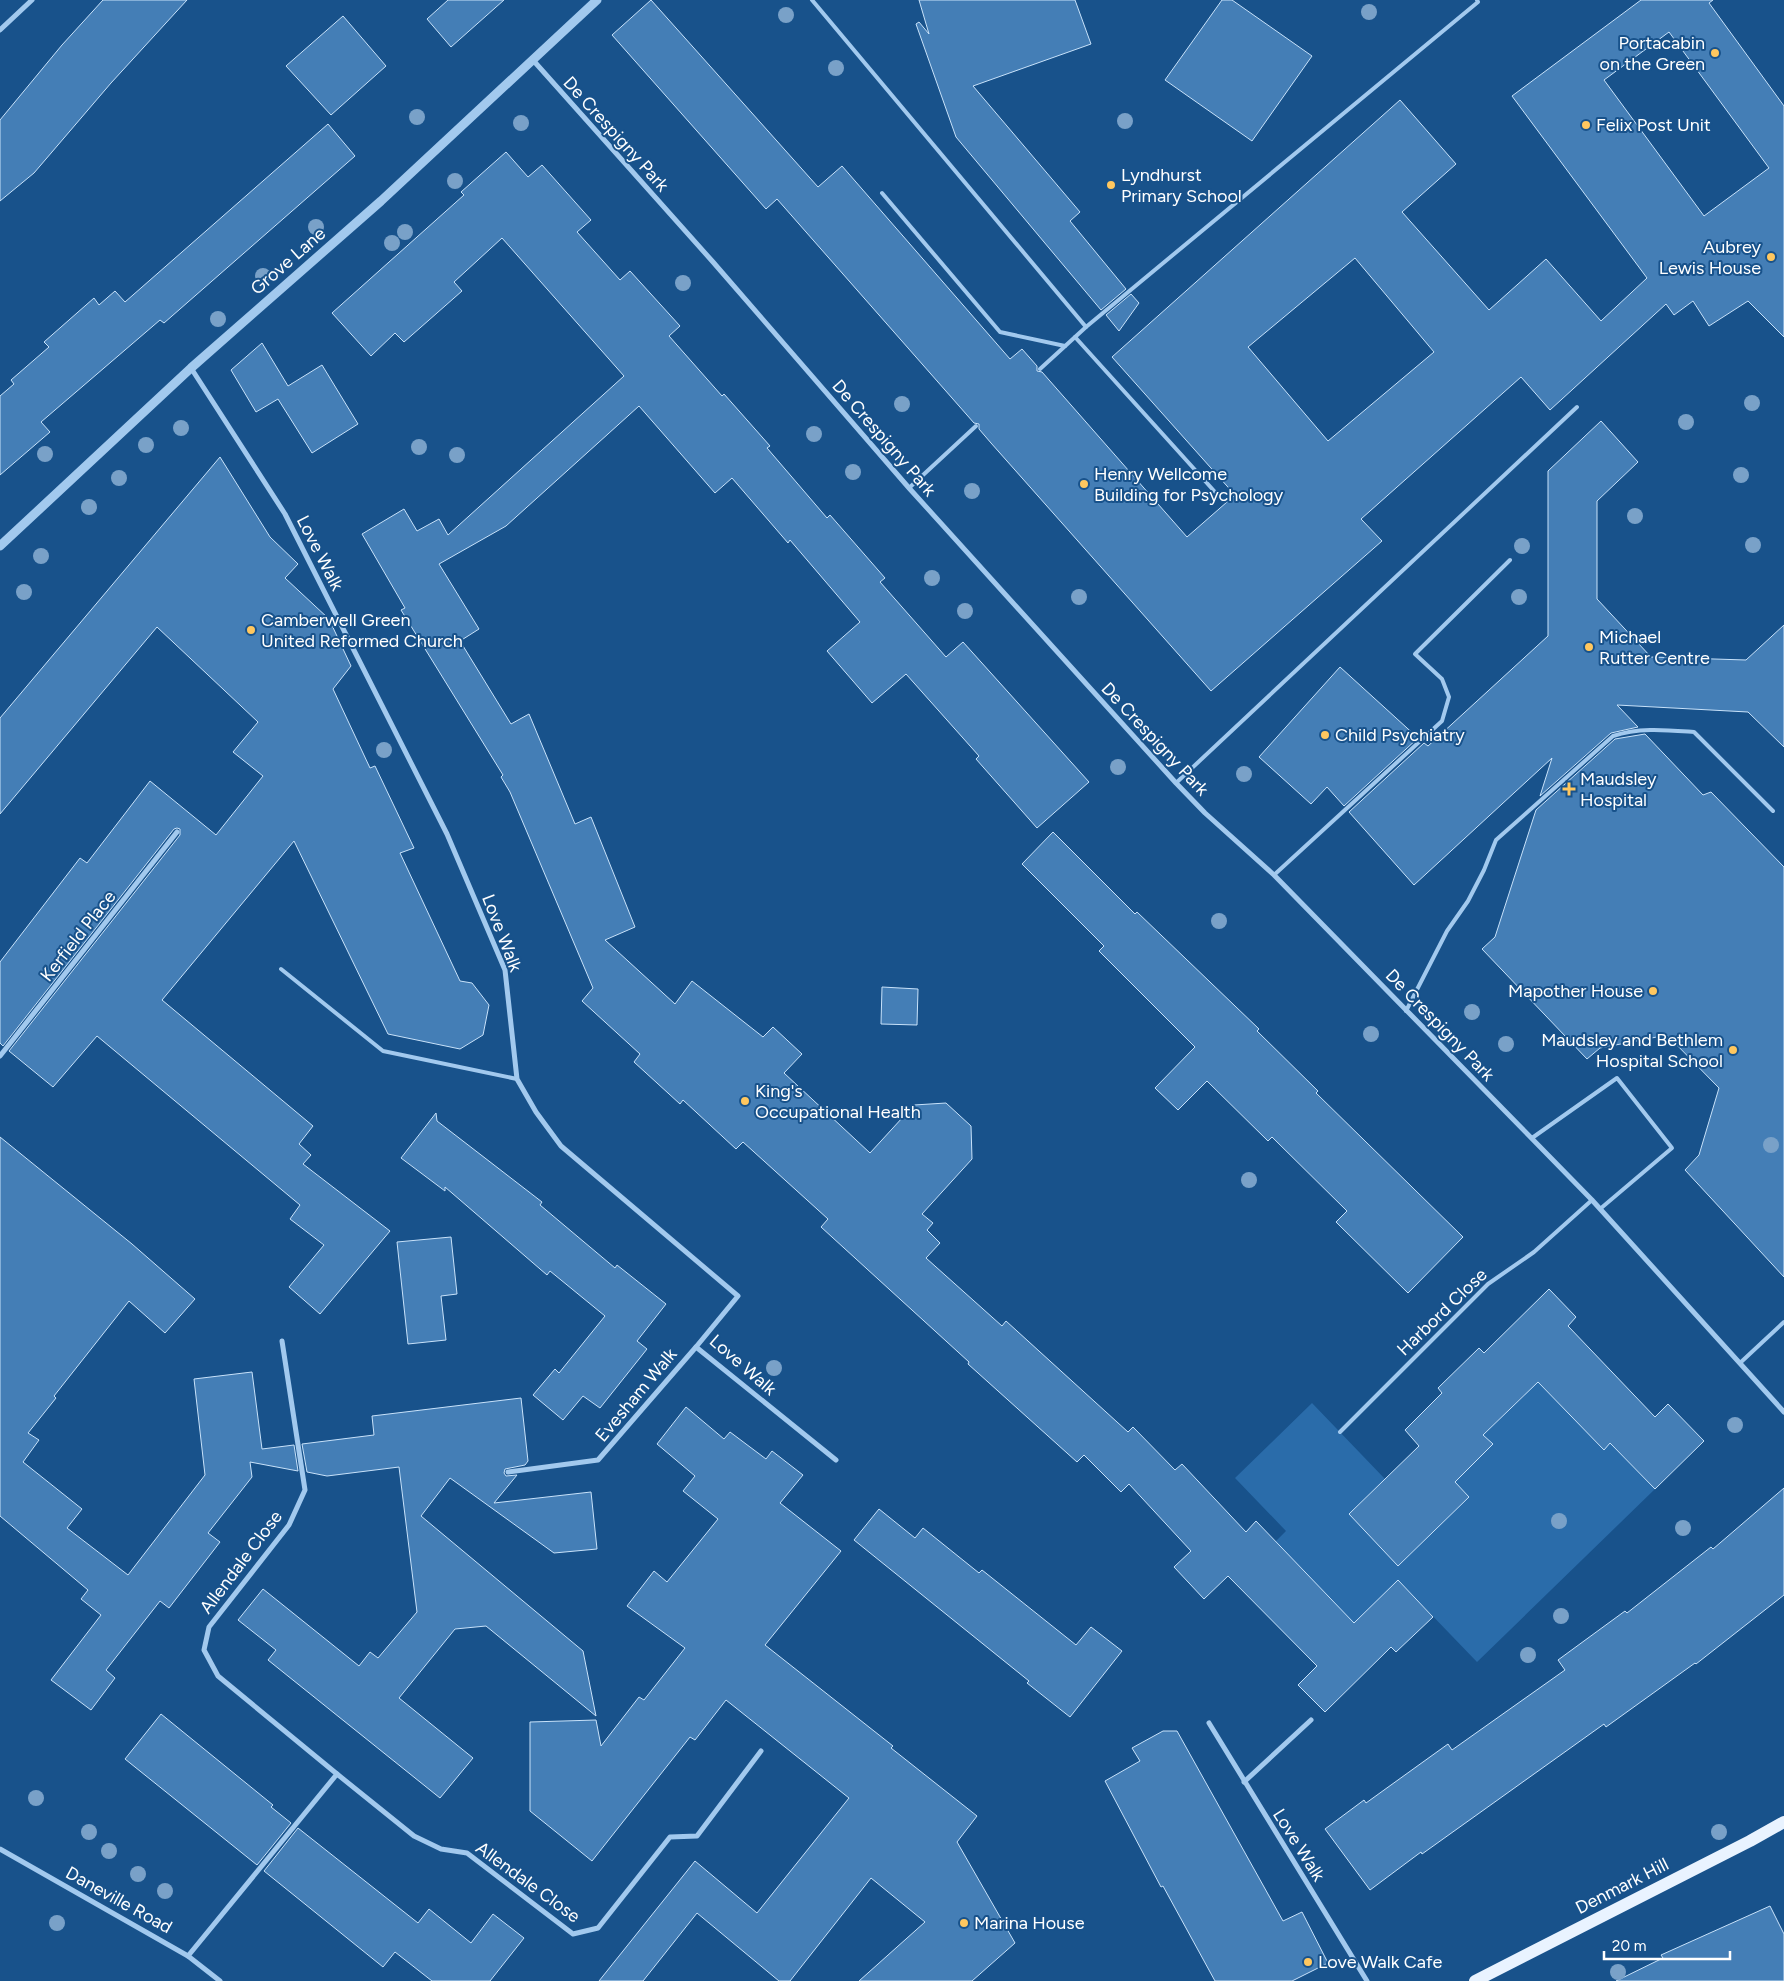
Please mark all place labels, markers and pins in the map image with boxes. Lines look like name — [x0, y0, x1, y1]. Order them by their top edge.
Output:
place label: Portacabin on the Green — [1599, 32, 1705, 75]
marker: Portacabin on the Green — [1709, 47, 1721, 59]
place label: Felix Post Unit — [1596, 114, 1711, 136]
marker: Felix Post Unit — [1580, 119, 1592, 131]
place label: Lyndhurst Primary School — [1121, 164, 1242, 207]
marker: Lyndhurst Primary School — [1105, 179, 1117, 191]
place label: Aubrey Lewis House — [1659, 236, 1762, 279]
marker: Aubrey Lewis House — [1765, 251, 1777, 263]
place label: Henry Wellcome Building for Psychology — [1094, 463, 1284, 506]
marker: Henry Wellcome Building for Psychology — [1078, 478, 1090, 490]
place label: Camberwell Green United Reformed Church — [261, 609, 463, 652]
marker: Camberwell Green United Reformed Church — [245, 624, 257, 636]
place label: Michael Rutter Centre — [1599, 626, 1710, 669]
marker: Michael Rutter Centre — [1583, 641, 1595, 653]
place label: Child Psychiatry — [1335, 724, 1465, 746]
marker: Child Psychiatry — [1319, 729, 1331, 741]
place label: Maudsley Hospital — [1580, 768, 1657, 811]
marker: Maudsley Hospital — [1562, 782, 1576, 796]
place label: Mapother House — [1508, 980, 1643, 1002]
marker: Mapother House — [1647, 985, 1659, 997]
place label: Maudsley and Bethlem Hospital School — [1541, 1029, 1723, 1072]
marker: Maudsley and Bethlem Hospital School — [1727, 1044, 1739, 1056]
place label: King's Occupational Health — [755, 1080, 921, 1123]
marker: King's Occupational Health — [739, 1095, 751, 1107]
place label: Marina House — [974, 1912, 1085, 1934]
marker: Marina House — [958, 1917, 970, 1929]
place label: Love Walk Cafe — [1318, 1951, 1443, 1973]
marker: Love Walk Cafe — [1302, 1956, 1314, 1968]

